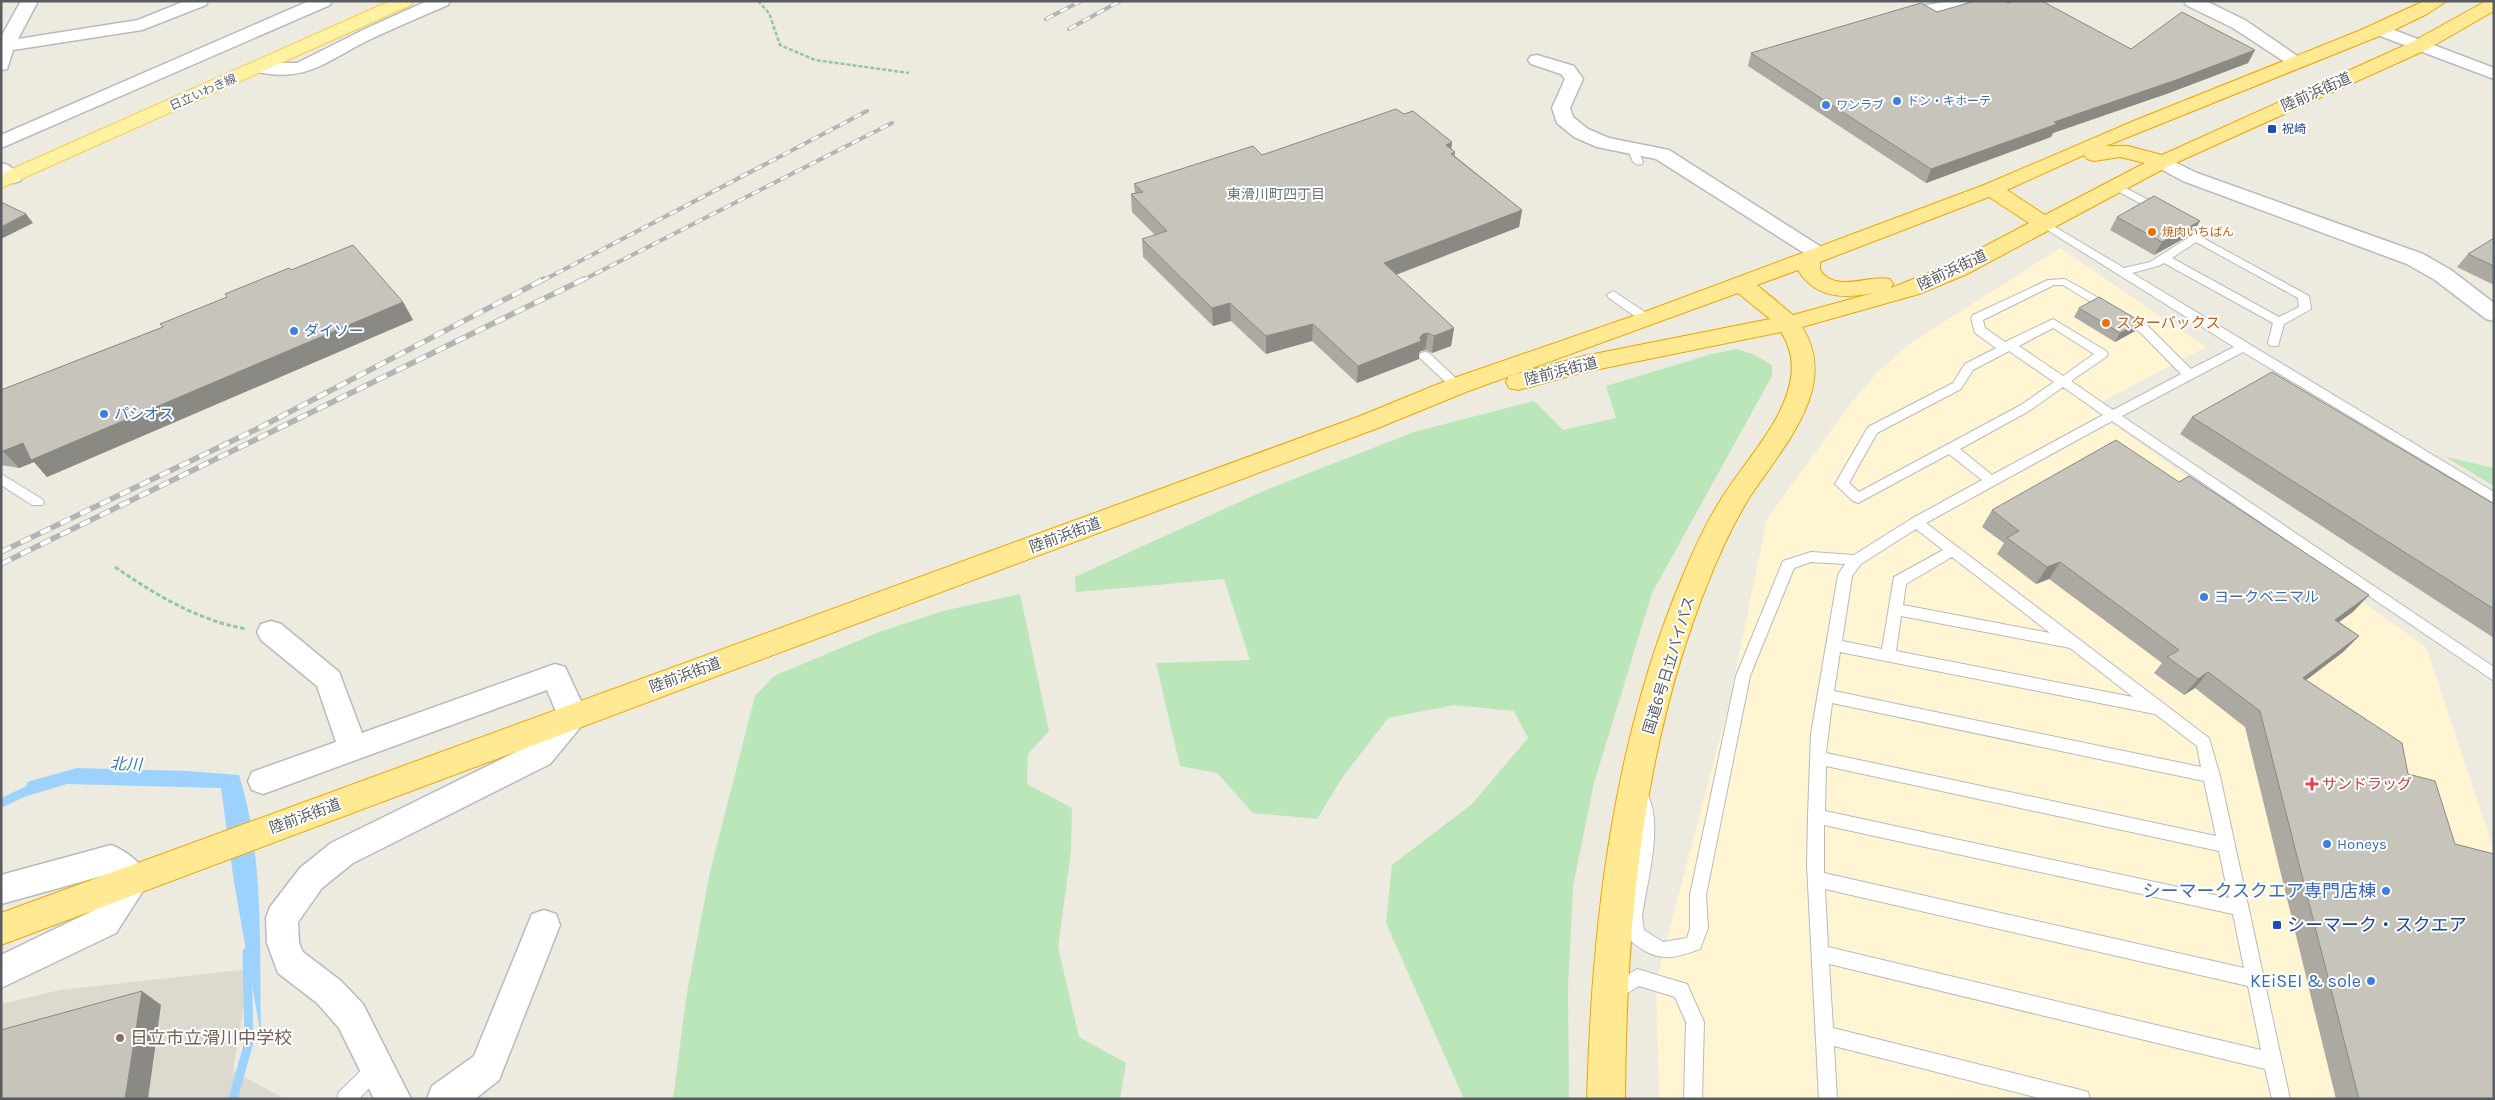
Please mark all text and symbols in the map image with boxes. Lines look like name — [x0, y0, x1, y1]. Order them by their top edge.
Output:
street label: 陸前浜街道 — [2278, 69, 2354, 115]
street label: 日立いわき線 — [167, 71, 239, 113]
place label: ドン・キホーテ — [1907, 94, 1991, 108]
marker: ドン・キホーテ — [1891, 95, 1903, 107]
place label: ワンラブ — [1836, 98, 1884, 112]
marker: ワンラブ — [1820, 99, 1832, 111]
place label: 祝崎 — [2282, 122, 2306, 136]
marker: 祝崎 — [2266, 123, 2278, 135]
district label: 東滑川町四丁目 — [1227, 186, 1325, 203]
place label: 焼肉いちばん — [2162, 225, 2234, 239]
marker: 焼肉いちばん — [2146, 226, 2158, 238]
street label: 陸前浜街道 — [1914, 246, 1990, 294]
place label: スターバックス — [2116, 314, 2220, 332]
marker: スターバックス — [2100, 317, 2112, 329]
place label: ダイソー — [304, 322, 364, 340]
marker: ダイソー — [288, 325, 300, 337]
street label: 陸前浜街道 — [1522, 353, 1600, 389]
place label: パシオス — [114, 405, 174, 423]
marker: パシオス — [98, 408, 110, 420]
street label: 陸前浜街道 — [1027, 514, 1103, 556]
place label: ヨークベニマル — [2214, 588, 2319, 606]
marker: ヨークベニマル — [2198, 591, 2210, 603]
street label: 国道6号日立バイパス — [1639, 594, 1699, 736]
street label: 陸前浜街道 — [647, 654, 723, 696]
water label: 北川 — [110, 754, 144, 774]
place label: サンドラッグ — [2322, 775, 2412, 793]
marker: サンドラッグ — [2306, 778, 2318, 790]
street label: 陸前浜街道 — [267, 795, 343, 837]
place label: Honeys — [2337, 835, 2387, 853]
marker: Honeys — [2321, 838, 2333, 850]
place label: シーマークスクエア専門店棟 — [2143, 880, 2376, 902]
marker: シーマークスクエア専門店棟 — [2380, 885, 2392, 897]
place label: シーマーク・スクエア — [2287, 914, 2467, 936]
marker: シーマーク・スクエア — [2271, 919, 2283, 931]
place label: KEiSEI & sole — [2250, 970, 2361, 992]
marker: KEiSEI & sole — [2365, 975, 2377, 987]
place label: 日立市立滑川中学校 — [130, 1027, 292, 1049]
marker: 日立市立滑川中学校 — [114, 1032, 126, 1044]

